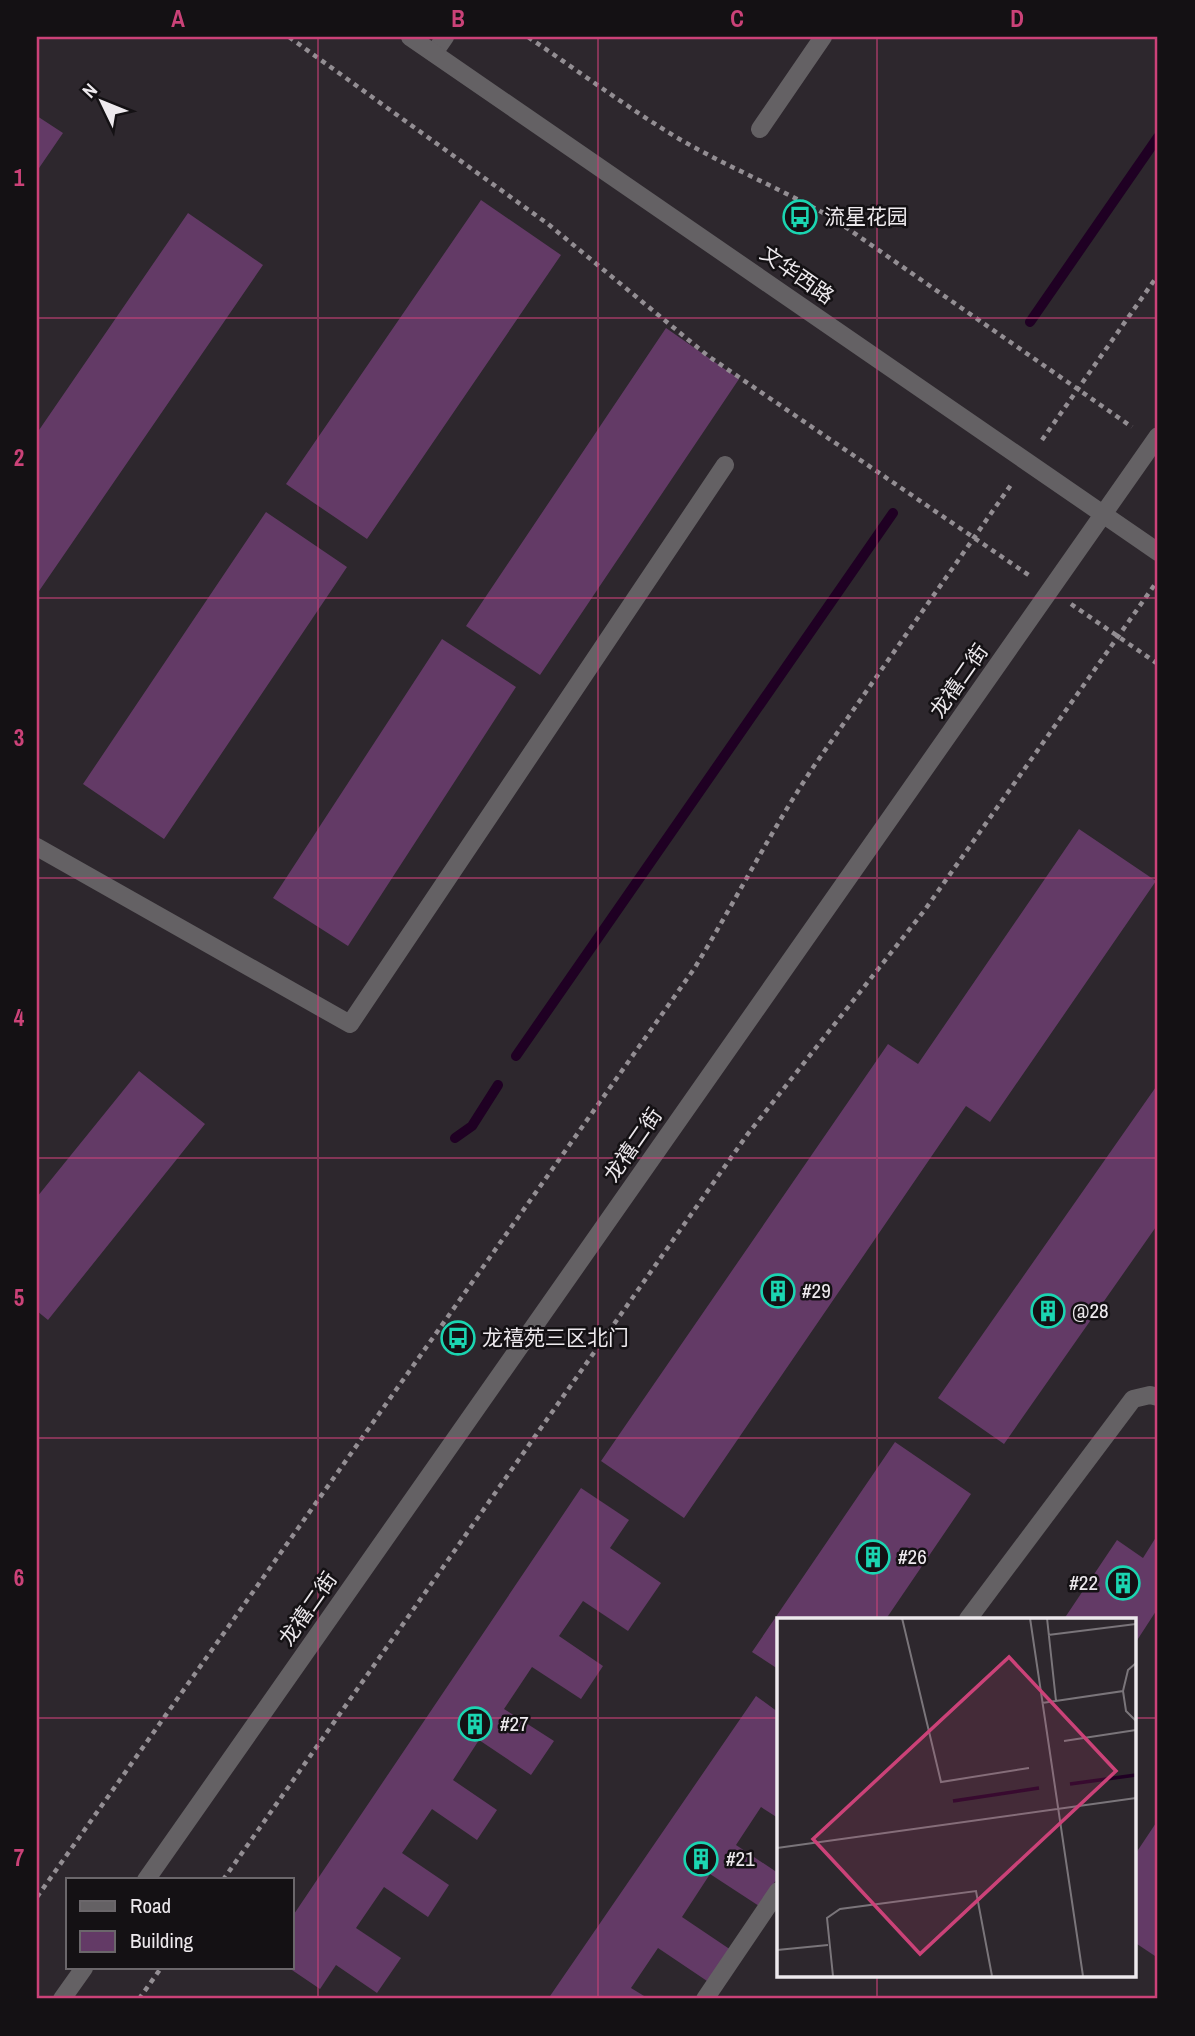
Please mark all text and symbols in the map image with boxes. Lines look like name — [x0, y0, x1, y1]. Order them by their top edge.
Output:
text: A — [171, 3, 185, 34]
text: B — [451, 3, 465, 34]
text: C — [730, 3, 744, 34]
text: D — [1010, 3, 1024, 34]
north arrow — [66, 66, 136, 136]
text: N — [76, 77, 103, 103]
text: 1 — [14, 162, 25, 193]
bus stop icon: 流星花园 — [781, 198, 819, 236]
place label: 流星花园 — [824, 202, 908, 231]
street label: 文华西路 — [755, 239, 840, 311]
text: 2 — [14, 442, 24, 473]
street label: 龙禧二街 — [923, 638, 995, 723]
text: 3 — [14, 722, 24, 753]
text: 4 — [14, 1002, 25, 1033]
street label: 龙禧二街 — [597, 1102, 669, 1187]
building icon: #29 — [759, 1272, 797, 1310]
place label: #29 — [802, 1276, 831, 1305]
text: 5 — [14, 1282, 24, 1313]
building icon: @28 — [1029, 1292, 1067, 1330]
place label: @28 — [1072, 1296, 1109, 1325]
bus stop icon: 龙禧苑三区北门 — [439, 1319, 477, 1357]
place label: 龙禧苑三区北门 — [482, 1323, 629, 1352]
building icon: #26 — [854, 1538, 892, 1576]
place label: #26 — [898, 1542, 927, 1571]
text: 6 — [14, 1562, 24, 1593]
building icon: #22 — [1104, 1564, 1142, 1602]
street label: 龙禧二街 — [272, 1566, 344, 1651]
place label: #22 — [1069, 1568, 1098, 1597]
inset map — [777, 1618, 1136, 1976]
building icon: #27 — [456, 1705, 494, 1743]
place label: #27 — [500, 1709, 529, 1738]
building icon: #21 — [682, 1840, 720, 1878]
text: 7 — [14, 1842, 24, 1873]
place label: #21 — [726, 1844, 755, 1873]
legend — [66, 1878, 294, 1969]
text: Road — [130, 1891, 171, 1920]
text: Building — [130, 1926, 194, 1955]

